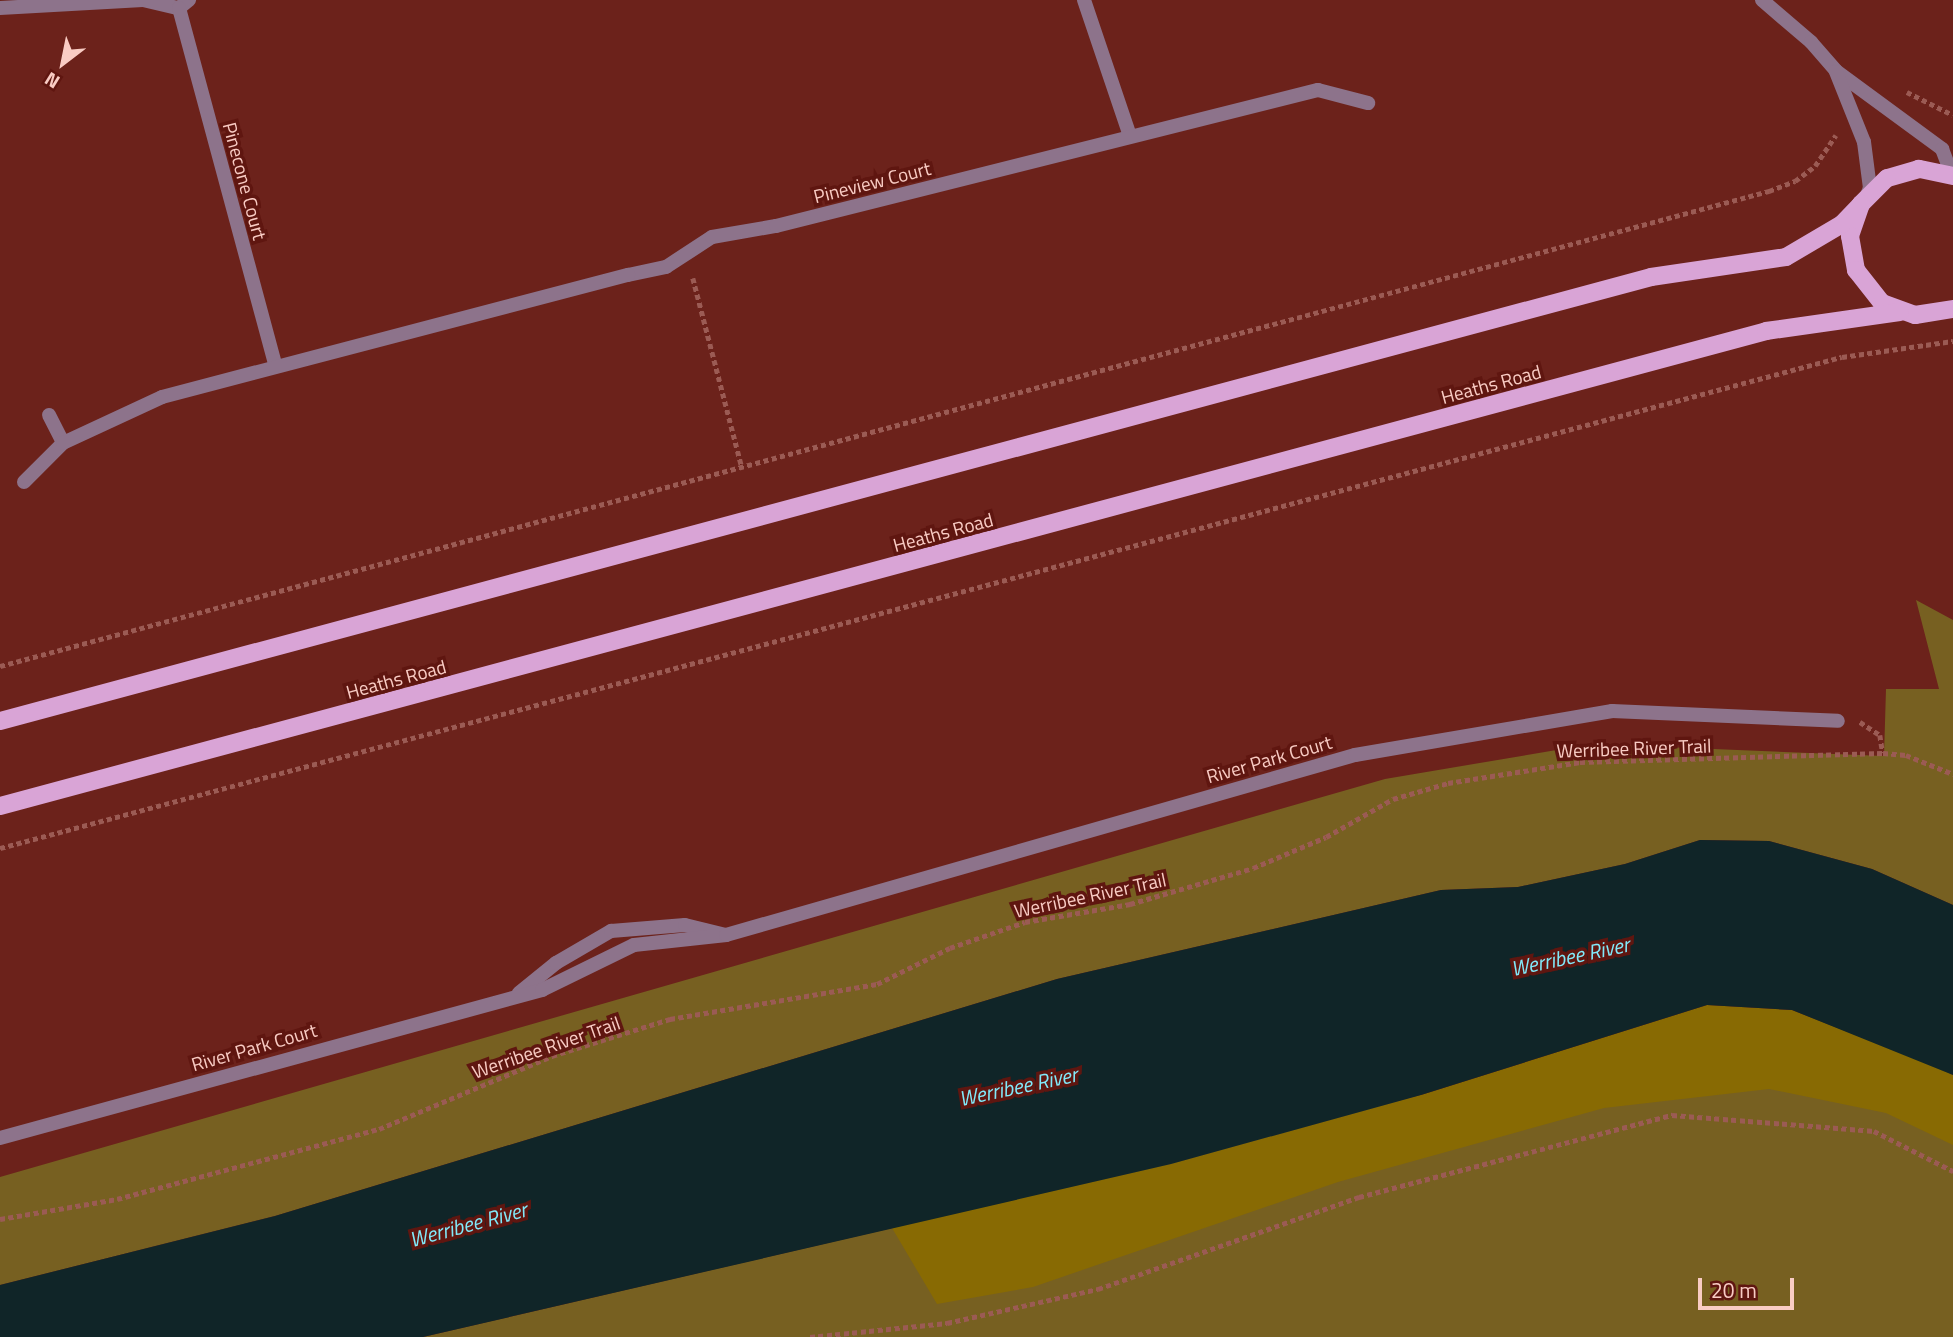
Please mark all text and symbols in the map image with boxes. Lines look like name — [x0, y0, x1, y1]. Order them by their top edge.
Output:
north arrow — [28, 28, 98, 98]
text: N — [38, 65, 65, 97]
street label: Pinecone Court — [218, 120, 272, 242]
street label: Pineview Court — [811, 156, 933, 208]
street label: Heaths Road — [1438, 360, 1544, 408]
street label: Heaths Road — [890, 508, 996, 556]
street label: Heaths Road — [343, 655, 449, 703]
street label: River Park Court — [1204, 730, 1334, 788]
street label: Werribee River Trail — [1556, 734, 1712, 762]
street label: Werribee River Trail — [1012, 868, 1168, 922]
water label: Werribee River — [1508, 931, 1632, 981]
street label: Werribee River Trail — [469, 1011, 623, 1083]
street label: River Park Court — [189, 1018, 319, 1076]
water label: Werribee River — [956, 1061, 1080, 1111]
water label: Werribee River — [407, 1196, 529, 1252]
scale bar — [1701, 1264, 1797, 1308]
text: 20 m — [1711, 1274, 1757, 1306]

